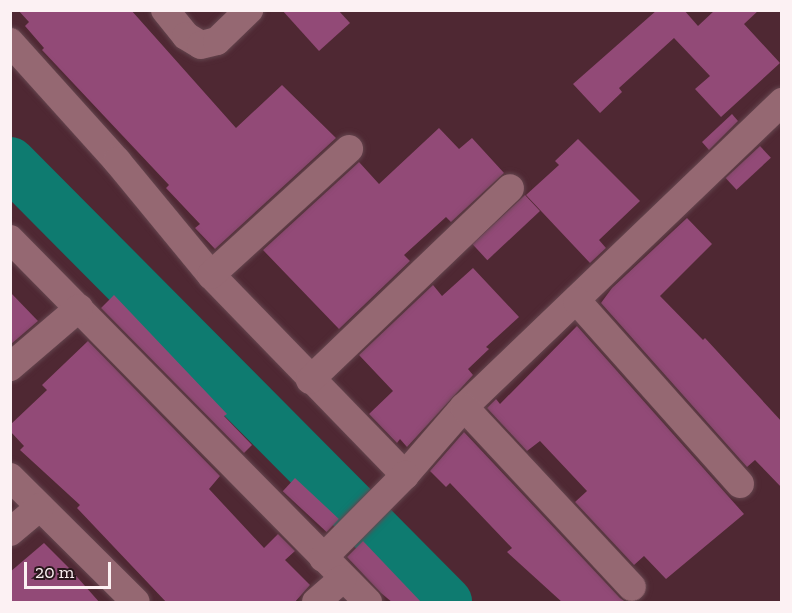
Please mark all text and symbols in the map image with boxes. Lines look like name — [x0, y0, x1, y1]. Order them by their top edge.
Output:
scale bar — [27, 550, 114, 588]
text: 20 m — [35, 561, 74, 583]

